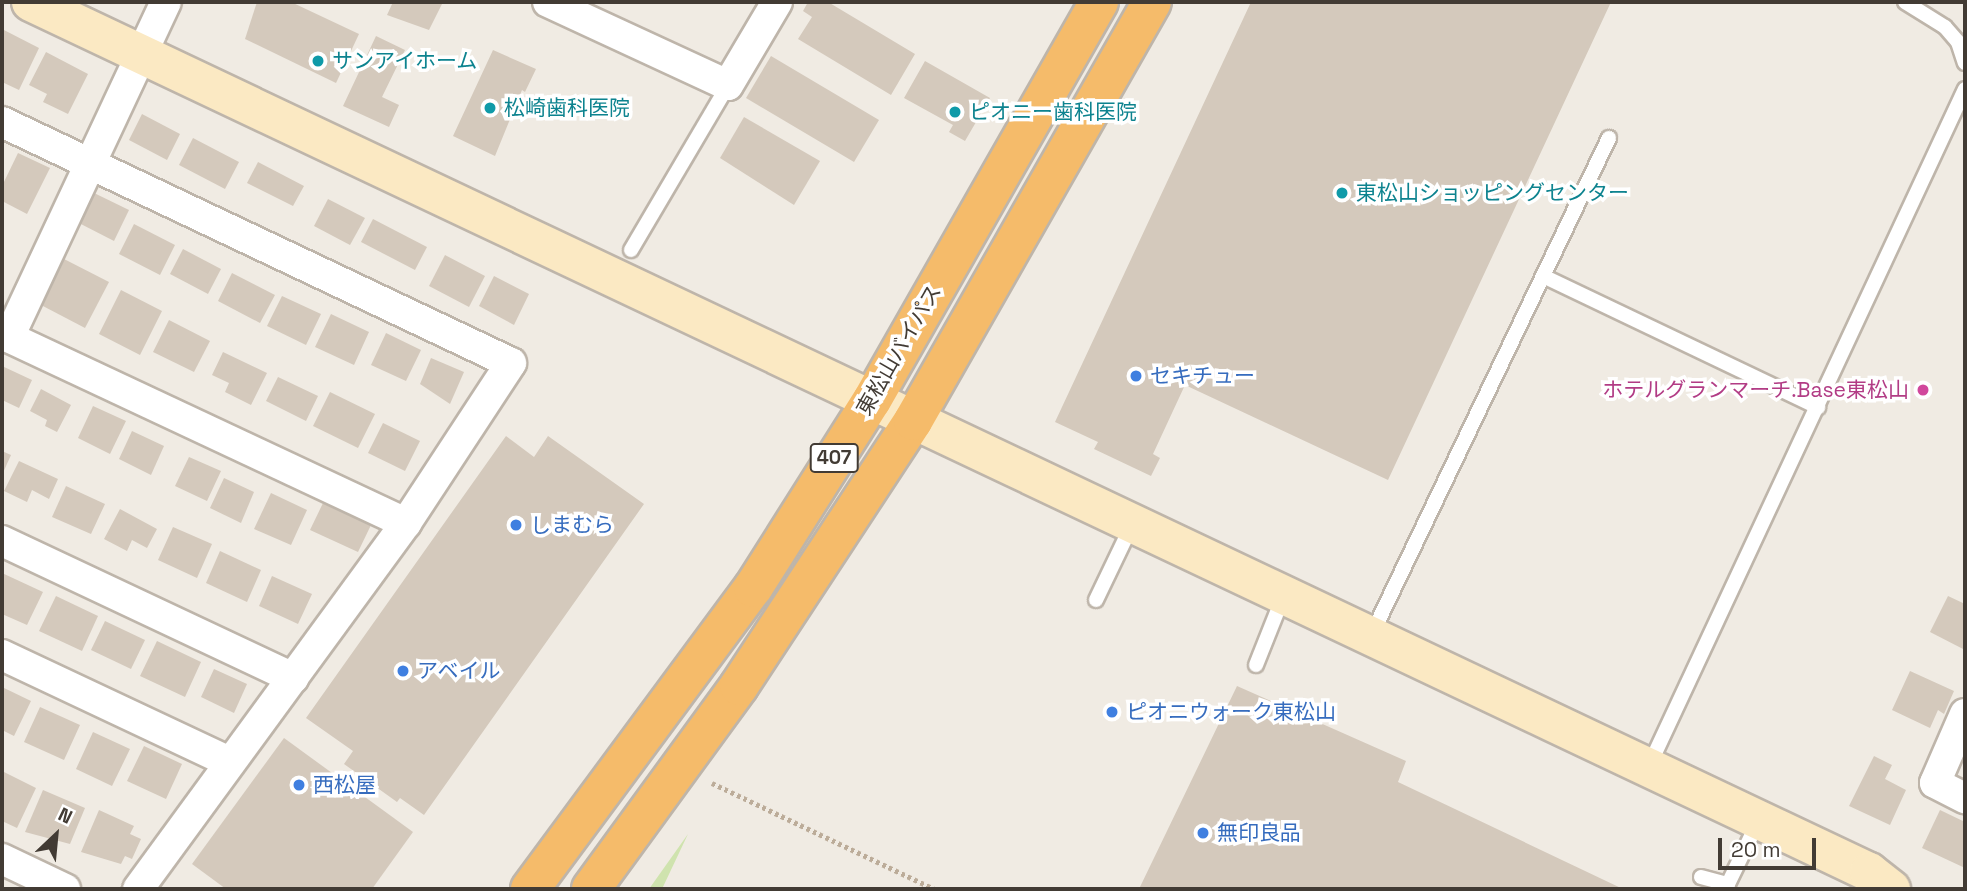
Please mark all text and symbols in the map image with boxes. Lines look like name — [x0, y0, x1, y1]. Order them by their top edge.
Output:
place label: サンアイホーム — [332, 48, 479, 74]
marker: サンアイホーム — [310, 53, 326, 69]
place label: 松崎歯科医院 — [504, 95, 630, 121]
place label: ピオニー歯科医院 — [969, 99, 1137, 125]
marker: 松崎歯科医院 — [482, 100, 498, 116]
marker: ピオニー歯科医院 — [947, 104, 963, 120]
place label: 東松山ショッピングセンター — [1356, 180, 1629, 206]
marker: 東松山ショッピングセンター — [1334, 185, 1350, 201]
street label: 東松山バイパス — [851, 280, 947, 420]
place label: セキチュー — [1150, 363, 1255, 389]
marker: セキチュー — [1128, 368, 1144, 384]
place label: ホテルグランマーチ.Base東松山 — [1602, 377, 1909, 403]
marker: ホテルグランマーチ.Base東松山 — [1915, 382, 1931, 398]
road number: 407 — [810, 442, 858, 474]
place label: しまむら — [530, 512, 614, 538]
marker: しまむら — [508, 517, 524, 533]
place label: アベイル — [417, 658, 501, 684]
marker: アベイル — [395, 663, 411, 679]
place label: ピオニウォーク東松山 — [1126, 699, 1336, 725]
marker: ピオニウォーク東松山 — [1104, 704, 1120, 720]
place label: 西松屋 — [313, 772, 376, 798]
marker: 西松屋 — [291, 777, 307, 793]
north arrow — [21, 800, 91, 870]
text: N — [54, 802, 77, 830]
place label: 無印良品 — [1217, 820, 1301, 846]
scale bar — [1722, 824, 1820, 868]
marker: 無印良品 — [1195, 825, 1211, 841]
text: 20 m — [1731, 836, 1781, 863]

